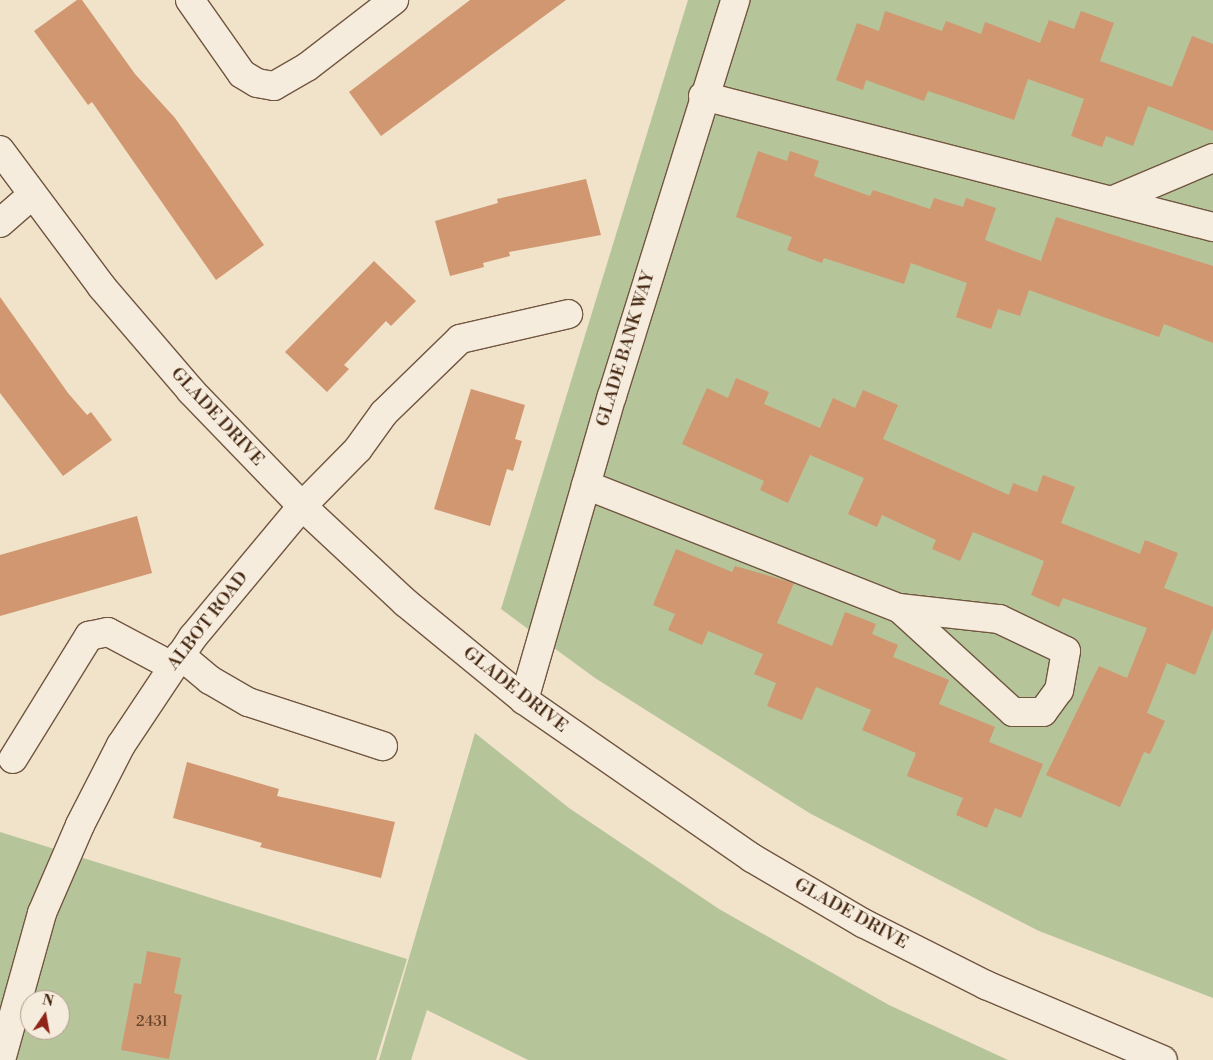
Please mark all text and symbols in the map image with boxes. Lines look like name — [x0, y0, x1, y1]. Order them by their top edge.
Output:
street label: GLADE BANK WAY — [592, 269, 660, 429]
street label: GLADE DRIVE — [166, 363, 268, 471]
street label: ALBOT ROAD — [163, 567, 253, 675]
street label: GLADE DRIVE — [458, 642, 572, 738]
street label: GLADE DRIVE — [790, 874, 912, 954]
north arrow — [20, 990, 70, 1040]
text: N — [41, 991, 55, 1011]
house number: 2431 — [136, 1013, 168, 1031]

